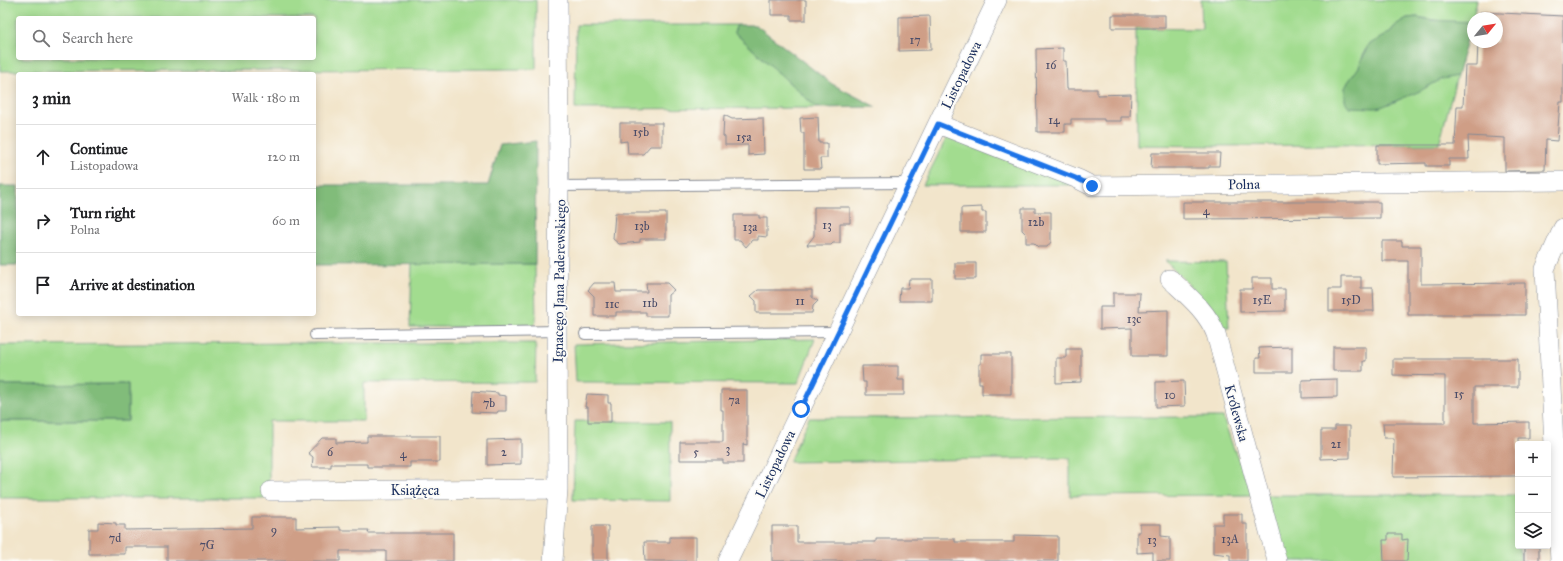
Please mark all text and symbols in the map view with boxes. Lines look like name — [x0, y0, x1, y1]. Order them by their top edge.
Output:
north arrow — [1467, 12, 1503, 48]
search box — [16, 16, 316, 60]
icon: search — [30, 27, 52, 49]
text: Search here — [62, 29, 133, 47]
house number: 17 — [909, 33, 921, 47]
street label: Listopadowa — [938, 38, 985, 112]
house number: 16 — [1046, 58, 1057, 72]
text: 3 min — [32, 88, 71, 109]
text: Walk · 180 m — [231, 90, 300, 106]
house number: 14 — [1048, 113, 1060, 127]
house number: 15b — [633, 125, 649, 139]
house number: 15a — [736, 130, 753, 144]
text: Continue — [70, 140, 128, 158]
icon: ahead — [32, 146, 54, 168]
text: 120 m — [267, 149, 300, 165]
text: Listopadowa — [70, 158, 138, 174]
street label: Polna — [1228, 176, 1260, 193]
route end — [1083, 177, 1101, 195]
street label: Ignacego Jana Paderewskiego — [550, 199, 570, 363]
text: Turn right — [70, 204, 135, 222]
house number: 4 — [1203, 204, 1210, 218]
icon: right — [32, 210, 54, 232]
text: 60 m — [272, 213, 300, 229]
house number: 12b — [1028, 215, 1044, 229]
house number: 13 — [822, 218, 832, 232]
house number: 13b — [634, 219, 650, 233]
house number: 13a — [743, 220, 758, 234]
text: Polna — [70, 222, 100, 238]
icon: arrive — [32, 274, 54, 296]
text: Arrive at destination — [70, 276, 195, 294]
house number: 15E — [1253, 293, 1272, 307]
house number: 15D — [1341, 293, 1361, 307]
house number: 11 — [795, 294, 805, 308]
house number: 11b — [642, 296, 658, 310]
house number: 11c — [605, 297, 619, 311]
house number: 13c — [1127, 312, 1141, 326]
street label: Królewska — [1221, 383, 1252, 444]
house number: 15 — [1454, 387, 1465, 401]
house number: 10 — [1164, 388, 1176, 402]
house number: 7a — [728, 393, 741, 407]
house number: 7b — [483, 396, 495, 410]
route start — [792, 400, 810, 418]
street label: Listopadowa — [752, 427, 799, 501]
house number: 21 — [1331, 437, 1342, 451]
map controls — [1515, 441, 1551, 549]
button: + — [1515, 441, 1551, 477]
house number: 3 — [726, 442, 731, 456]
house number: 6 — [327, 445, 334, 459]
house number: 2 — [501, 445, 507, 459]
house number: 5 — [693, 445, 699, 459]
house number: 4 — [400, 447, 407, 461]
button: − — [1515, 477, 1551, 513]
street label: Książęca — [391, 482, 440, 499]
button: layers — [1515, 513, 1551, 549]
house number: 9 — [271, 523, 277, 537]
house number: 7d — [109, 531, 121, 545]
house number: 13A — [1221, 532, 1239, 546]
house number: 13 — [1147, 533, 1157, 547]
house number: 7G — [199, 538, 215, 552]

